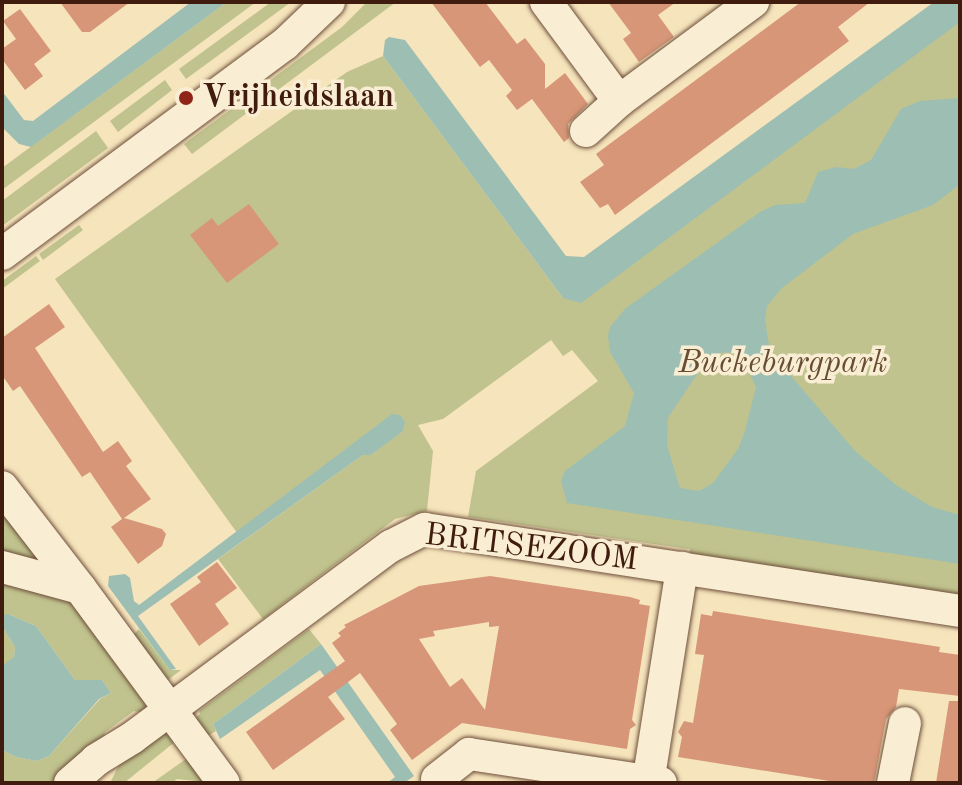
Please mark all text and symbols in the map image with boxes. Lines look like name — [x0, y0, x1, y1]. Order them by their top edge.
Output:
place label: Vrijheidslaan — [202, 79, 394, 117]
marker: Vrijheidslaan — [177, 89, 195, 107]
park label: Buckeburgpark — [678, 345, 888, 383]
street label: BRITSEZOOM — [422, 517, 640, 581]

